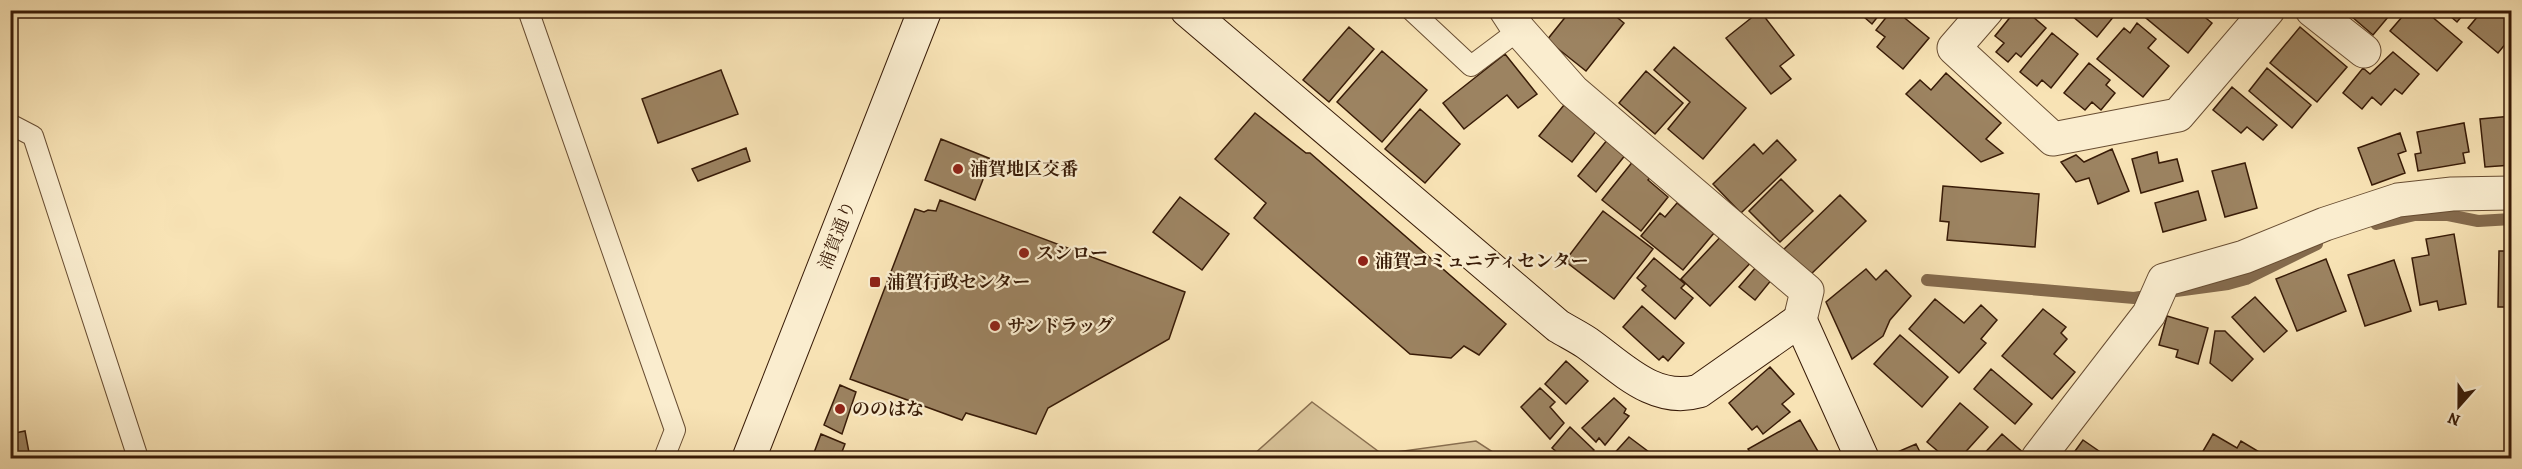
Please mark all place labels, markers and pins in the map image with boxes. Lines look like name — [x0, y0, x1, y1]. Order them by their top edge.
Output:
place label: 浦賀地区交番 — [970, 157, 1078, 181]
marker: 浦賀地区交番 — [951, 162, 965, 176]
place label: スシロー — [1036, 241, 1108, 265]
marker: スシロー — [1017, 246, 1031, 260]
place label: 浦賀コミュニティセンター — [1375, 249, 1588, 273]
marker: 浦賀コミュニティセンター — [1356, 254, 1370, 268]
place label: 浦賀行政センター — [887, 270, 1030, 294]
marker: 浦賀行政センター — [868, 275, 882, 289]
place label: サンドラッグ — [1007, 314, 1114, 338]
marker: サンドラッグ — [988, 319, 1002, 333]
place label: ののはな — [852, 397, 924, 421]
marker: ののはな — [833, 402, 847, 416]

